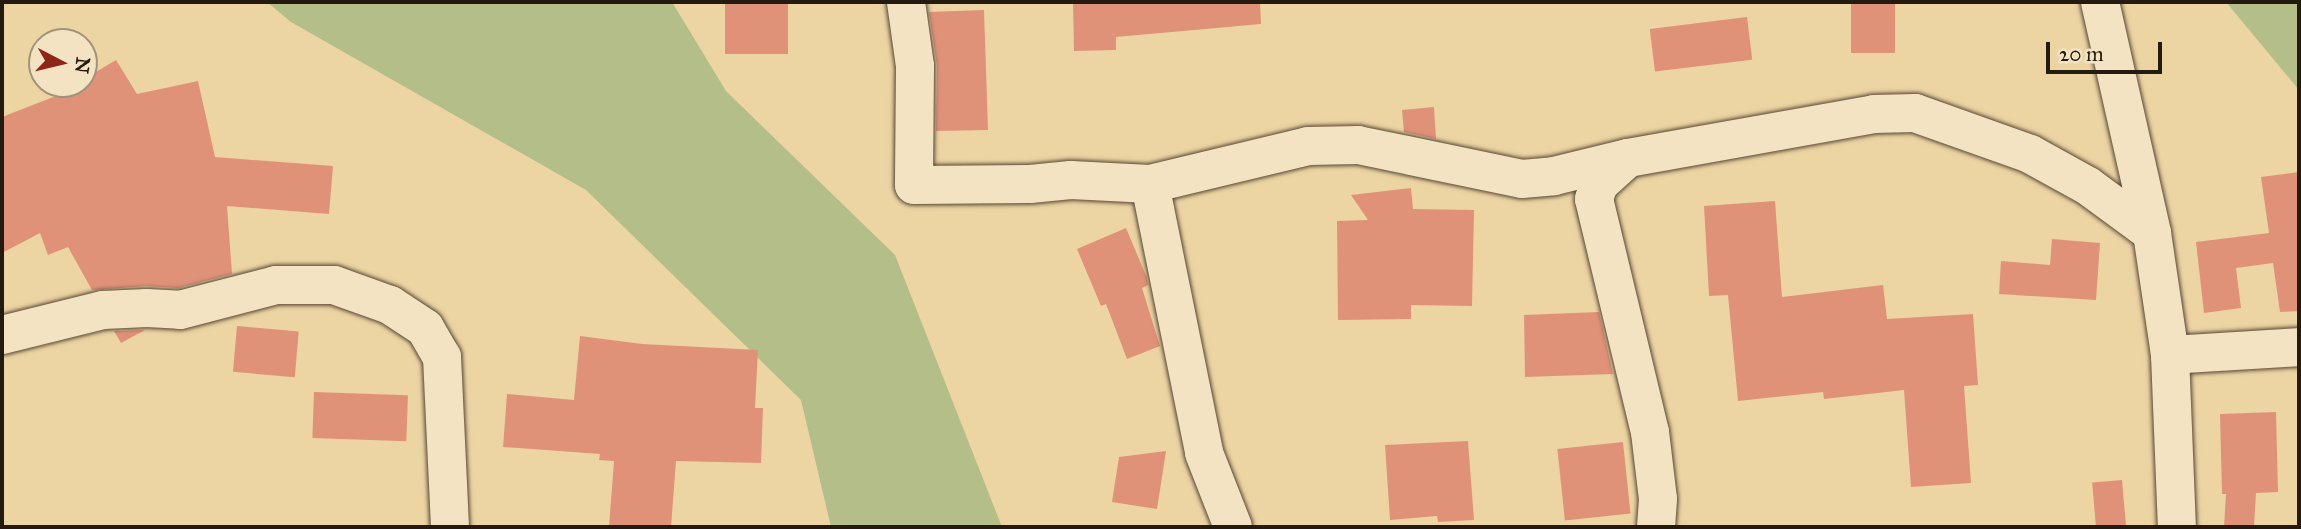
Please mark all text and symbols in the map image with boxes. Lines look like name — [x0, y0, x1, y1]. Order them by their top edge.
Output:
north arrow — [28, 28, 98, 98]
scale bar — [2049, 28, 2164, 72]
text: 20 m — [2059, 41, 2104, 67]
text: N — [70, 56, 95, 75]

